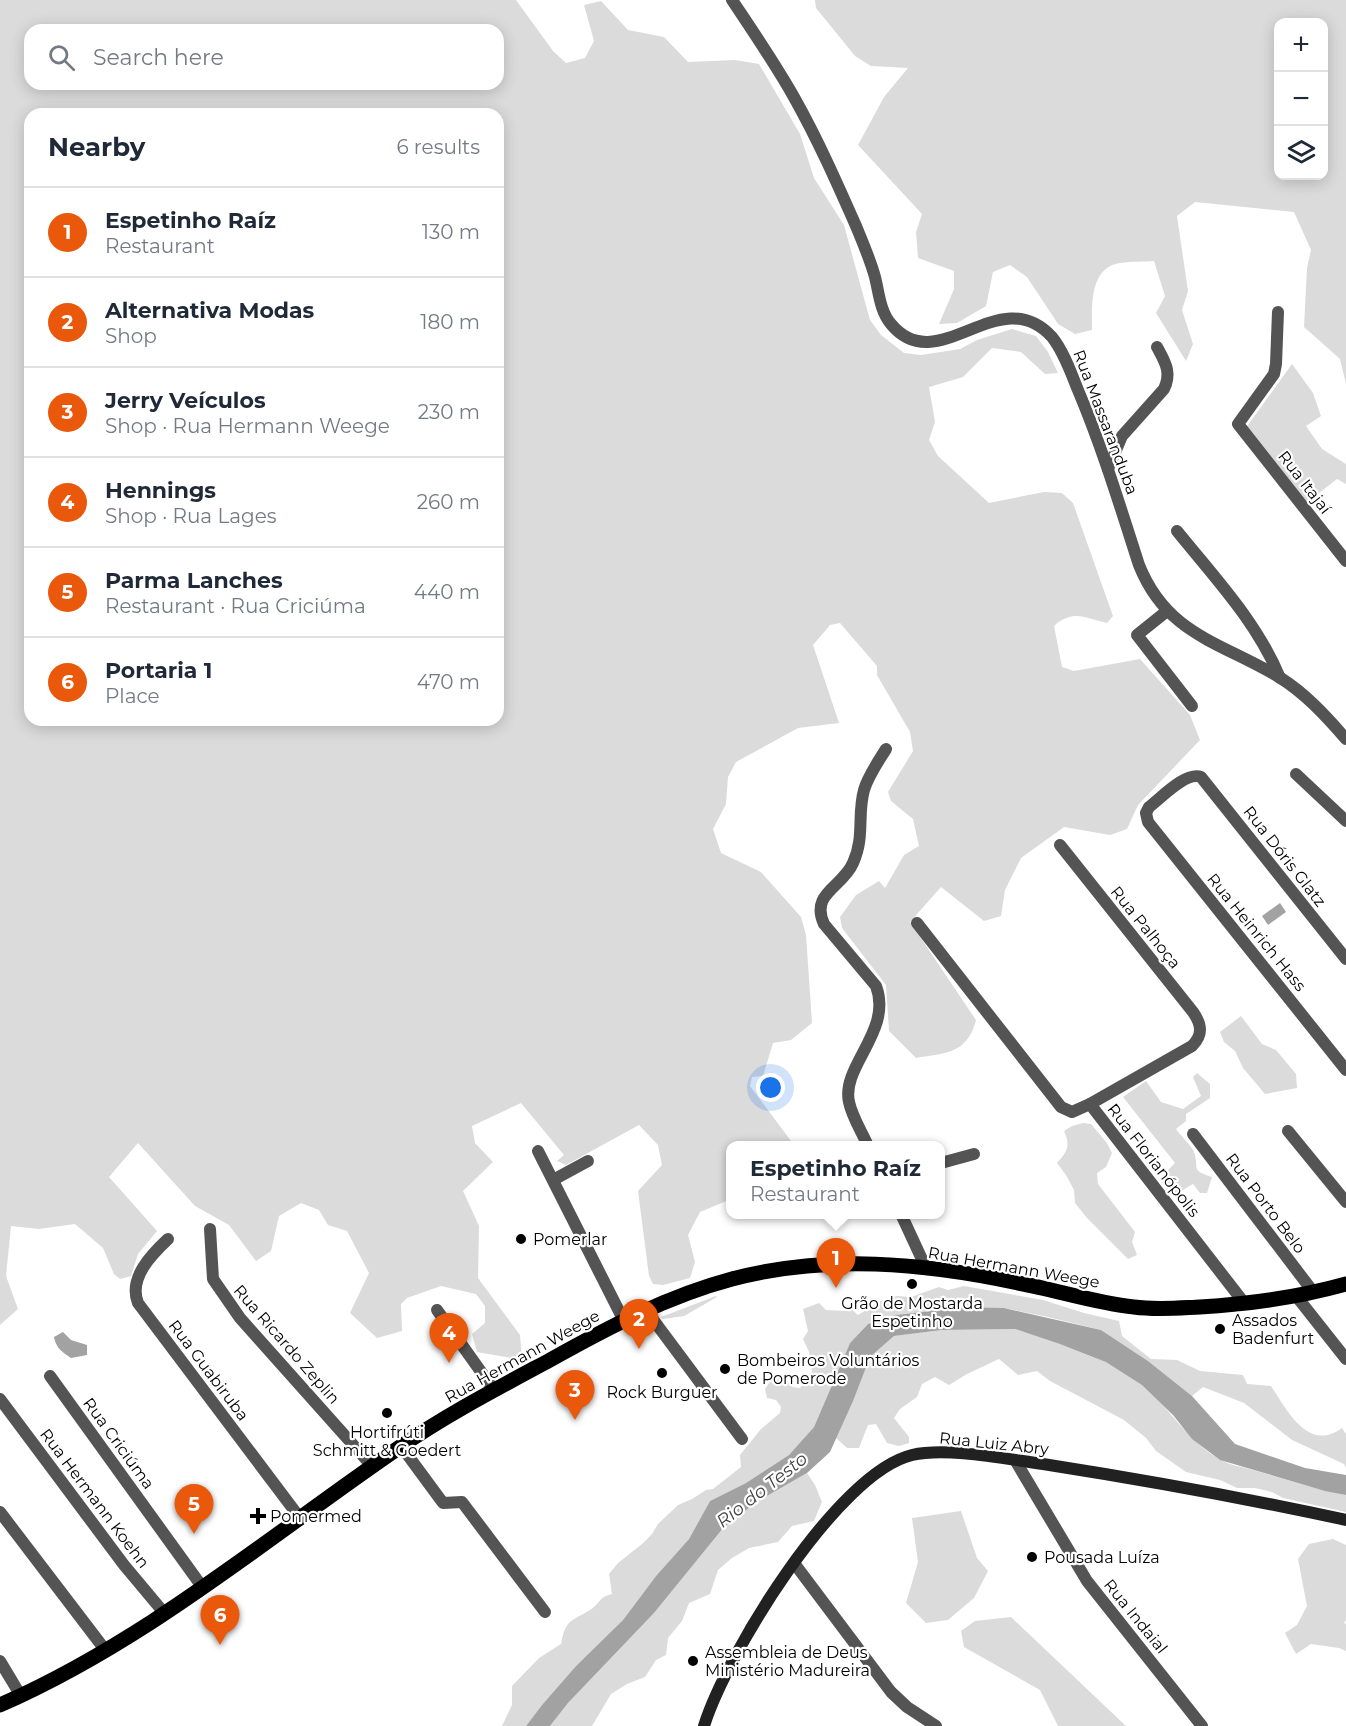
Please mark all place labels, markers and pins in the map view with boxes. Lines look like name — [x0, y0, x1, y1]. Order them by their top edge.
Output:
place label: Pomerlar — [533, 1230, 607, 1249]
marker: Pomerlar — [514, 1232, 528, 1246]
pin: 1 — [816, 1238, 856, 1288]
marker: Grão de Mostarda Espetinho — [905, 1277, 919, 1291]
place label: Grão de Mostarda Espetinho — [841, 1294, 983, 1331]
pin: 2 — [620, 1300, 658, 1349]
place label: Assados Badenfurt — [1232, 1311, 1315, 1348]
pin: 4 — [430, 1314, 468, 1363]
marker: Assados Badenfurt — [1213, 1322, 1227, 1336]
place label: Bombeiros Voluntários de Pomerode — [737, 1351, 920, 1388]
marker: Bombeiros Voluntários de Pomerode — [718, 1362, 732, 1376]
marker: Rock Burguer — [655, 1366, 669, 1380]
pin: 3 — [556, 1370, 594, 1420]
place label: Rock Burguer — [606, 1383, 718, 1402]
marker: Hortifrúti Schmitt & Goedert — [380, 1406, 394, 1420]
place label: Hortifrúti Schmitt & Goedert — [313, 1423, 462, 1460]
pin: 5 — [174, 1484, 214, 1534]
place label: Pomermed — [270, 1507, 362, 1526]
marker: Pomermed — [251, 1509, 265, 1523]
place label: Pousada Luíza — [1044, 1548, 1160, 1567]
marker: Pousada Luíza — [1025, 1550, 1039, 1564]
pin: 6 — [200, 1596, 240, 1645]
place label: Assembleia de Deus Ministério Madureira — [705, 1643, 870, 1680]
marker: Assembleia de Deus Ministério Madureira — [686, 1654, 700, 1668]

